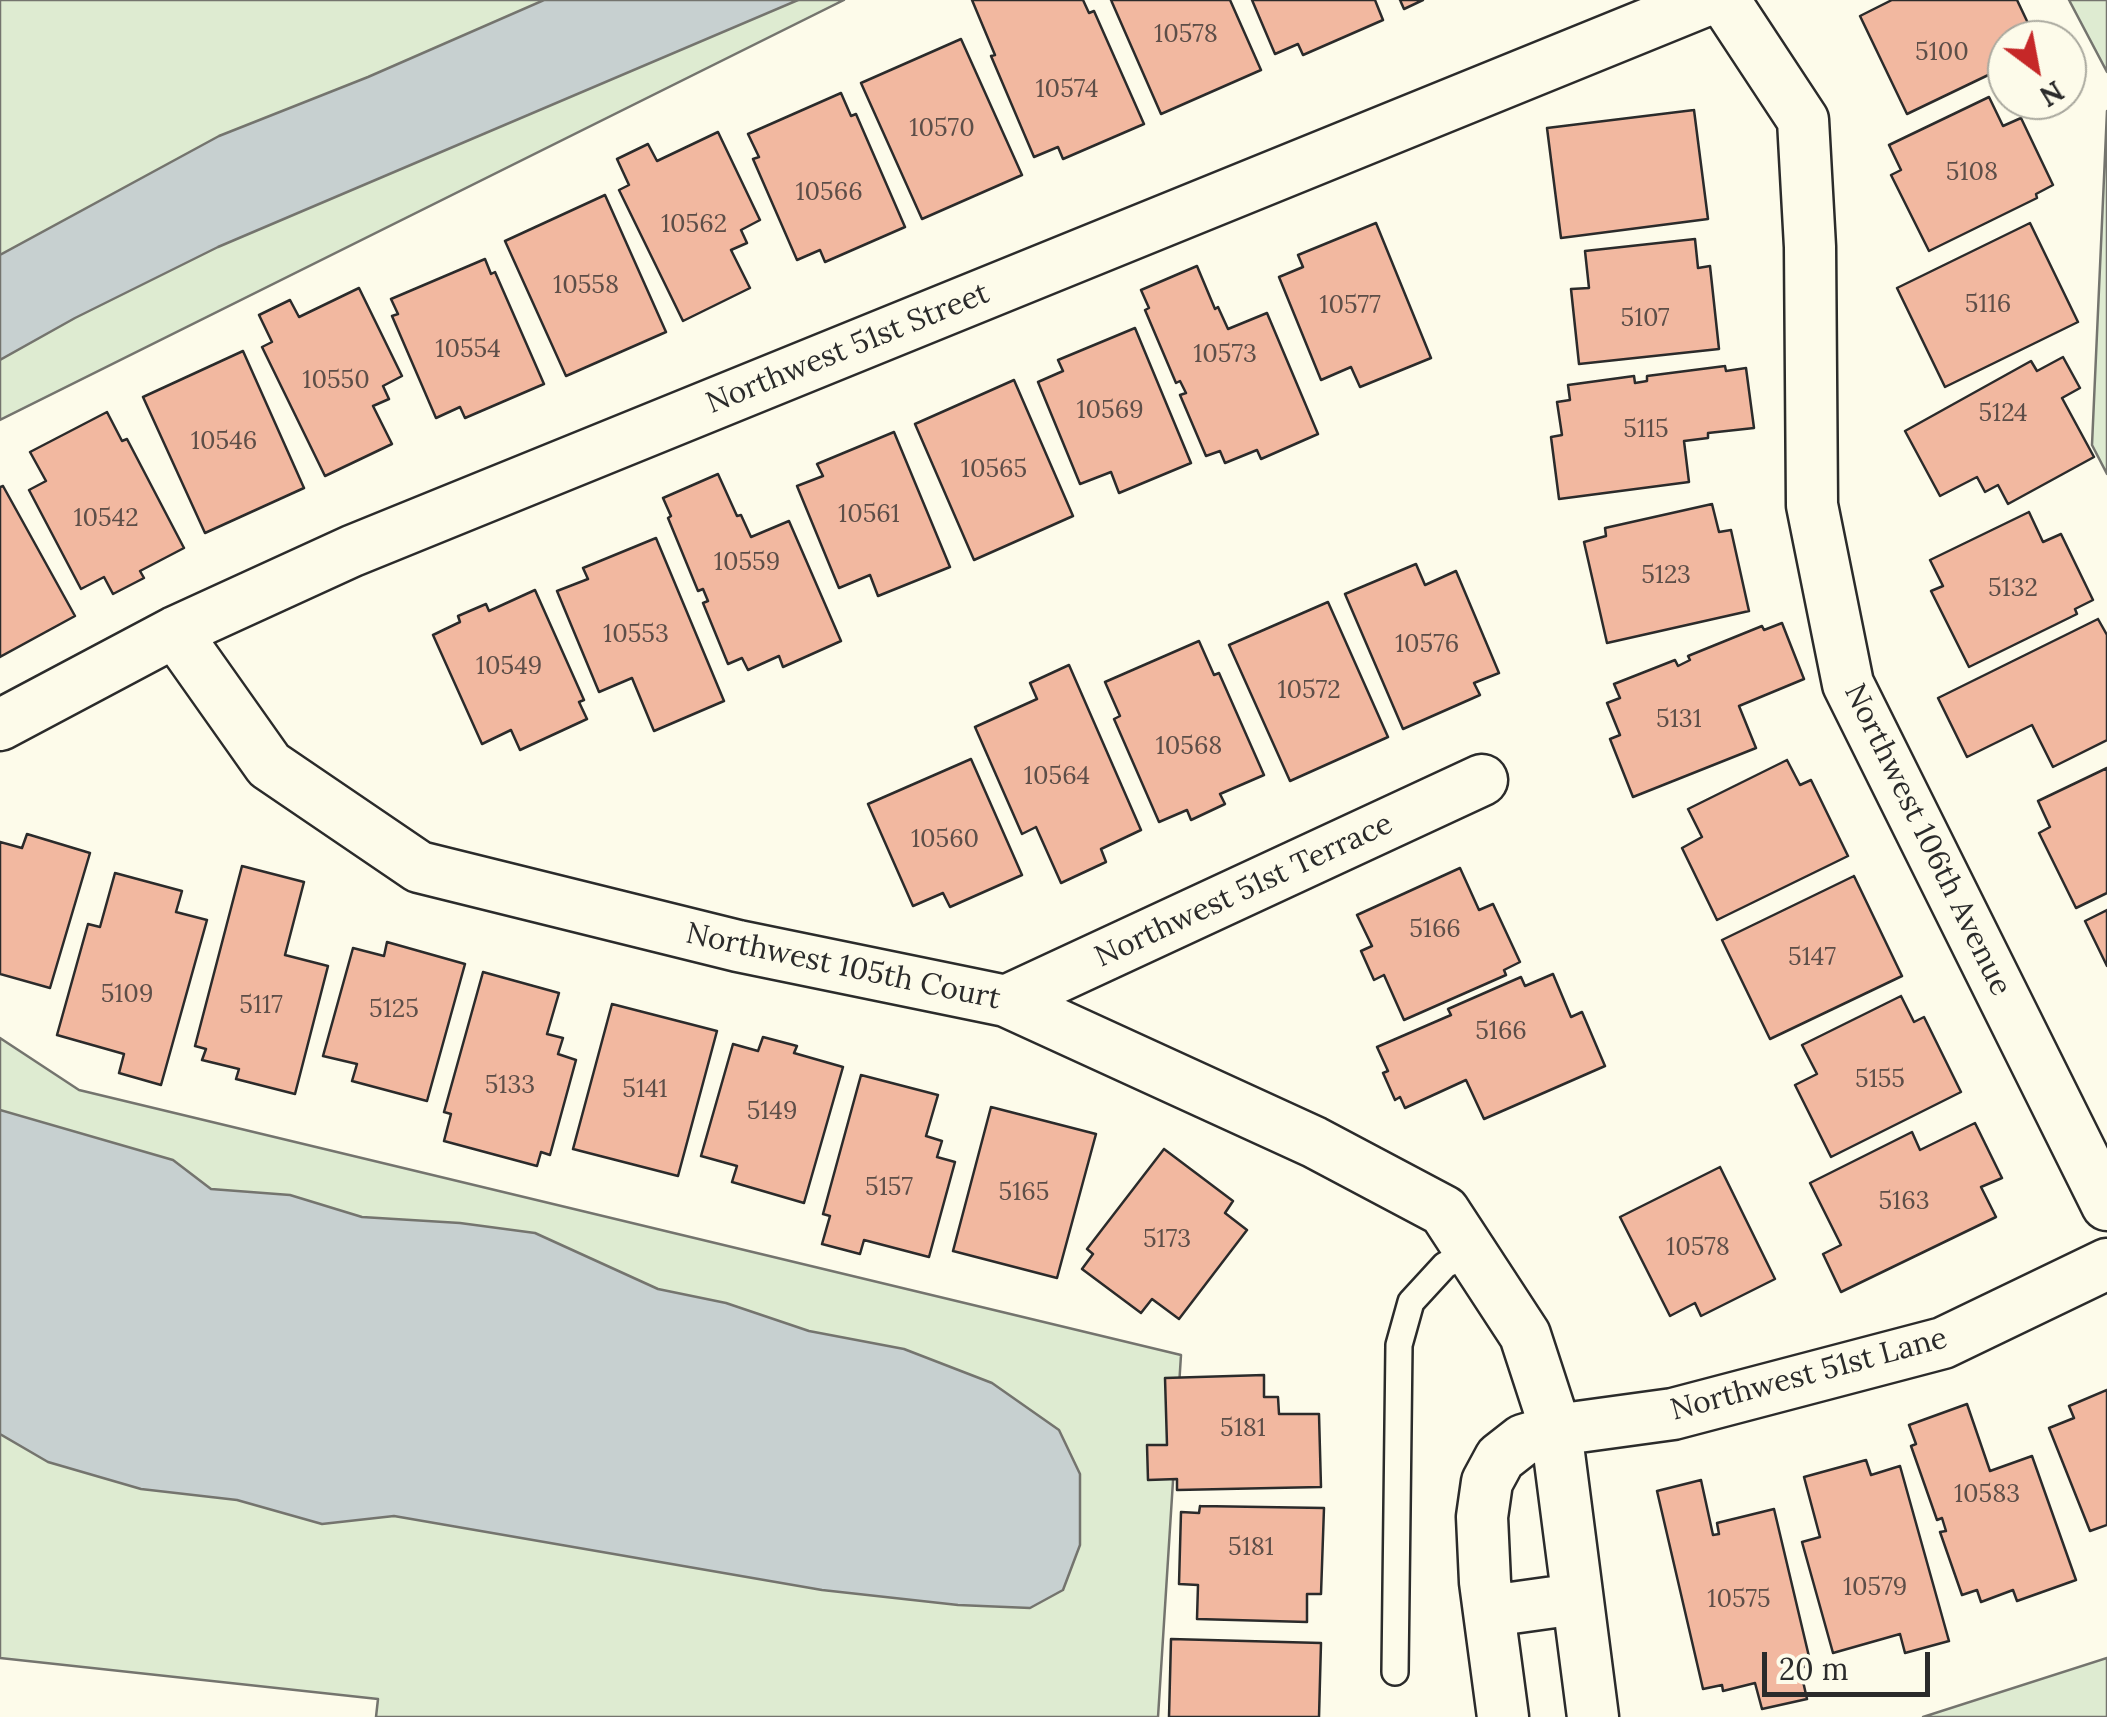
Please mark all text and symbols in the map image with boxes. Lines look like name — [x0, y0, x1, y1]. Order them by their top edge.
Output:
house number: 10578 — [1154, 20, 1218, 50]
north arrow — [1987, 20, 2087, 120]
house number: 5100 — [1915, 38, 1969, 68]
text: N — [2033, 73, 2071, 115]
house number: 10574 — [1036, 75, 1098, 105]
house number: 10570 — [909, 114, 975, 144]
house number: 5108 — [1946, 158, 1998, 188]
house number: 10566 — [795, 178, 863, 208]
house number: 10562 — [661, 210, 727, 240]
house number: 10558 — [553, 271, 619, 301]
street label: Northwest 51st Street — [701, 276, 995, 422]
house number: 5116 — [1965, 290, 2011, 320]
house number: 10577 — [1319, 291, 1381, 321]
house number: 5107 — [1620, 304, 1670, 334]
house number: 10554 — [435, 335, 501, 365]
house number: 10573 — [1193, 340, 1257, 370]
house number: 10550 — [302, 366, 370, 396]
house number: 10569 — [1076, 396, 1144, 426]
house number: 5124 — [1978, 399, 2028, 429]
house number: 5115 — [1623, 415, 1669, 445]
house number: 10546 — [191, 427, 257, 457]
house number: 10565 — [961, 455, 1027, 485]
house number: 10561 — [838, 500, 900, 530]
house number: 10542 — [73, 504, 139, 534]
house number: 10559 — [714, 548, 780, 578]
house number: 5123 — [1641, 561, 1691, 591]
house number: 5132 — [1988, 574, 2038, 604]
house number: 10553 — [603, 620, 669, 650]
house number: 10576 — [1395, 630, 1459, 660]
house number: 10549 — [476, 652, 542, 682]
house number: 10572 — [1277, 676, 1341, 706]
street label: Northwest 106th Avenue — [1836, 678, 2018, 1002]
house number: 5131 — [1656, 705, 1702, 735]
house number: 10568 — [1156, 732, 1222, 762]
house number: 10564 — [1024, 762, 1090, 792]
street label: Northwest 51st Terrace — [1090, 806, 1398, 976]
house number: 10560 — [911, 825, 979, 855]
house number: 5166 — [1409, 915, 1461, 945]
street label: Northwest 105th Court — [682, 916, 1004, 1018]
house number: 5147 — [1788, 943, 1836, 973]
house number: 5109 — [101, 980, 153, 1010]
house number: 5117 — [239, 991, 283, 1021]
house number: 5125 — [369, 995, 419, 1025]
house number: 5166 — [1475, 1017, 1527, 1047]
house number: 5155 — [1855, 1065, 1905, 1095]
house number: 5133 — [485, 1071, 535, 1101]
house number: 5141 — [622, 1075, 668, 1105]
house number: 5149 — [747, 1097, 797, 1127]
house number: 5157 — [865, 1173, 913, 1203]
house number: 5165 — [999, 1178, 1049, 1208]
house number: 5163 — [1878, 1187, 1930, 1217]
house number: 5173 — [1143, 1225, 1191, 1255]
house number: 10578 — [1666, 1233, 1730, 1263]
street label: Northwest 51st Lane — [1667, 1321, 1951, 1429]
house number: 5181 — [1220, 1414, 1266, 1444]
house number: 10583 — [1954, 1480, 2020, 1510]
house number: 5181 — [1228, 1533, 1274, 1563]
house number: 10579 — [1843, 1573, 1907, 1603]
house number: 10575 — [1707, 1585, 1771, 1615]
scale bar — [1767, 1632, 1934, 1694]
text: 20 m — [1779, 1650, 1848, 1688]

